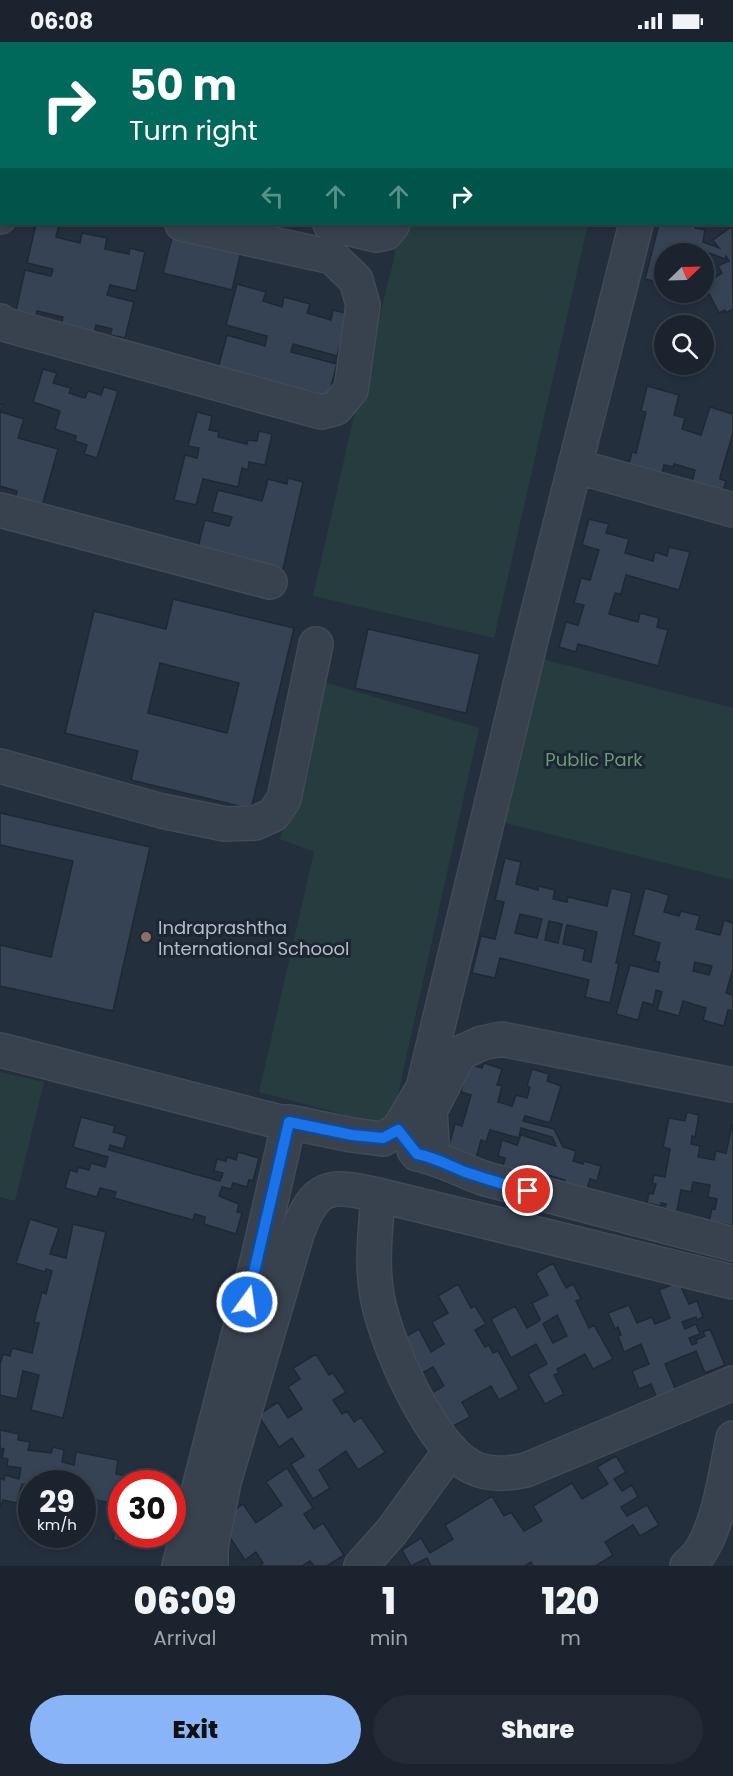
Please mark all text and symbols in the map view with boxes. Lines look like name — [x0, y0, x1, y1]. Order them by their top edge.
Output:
text: 06:08 — [30, 6, 93, 37]
text: 50 m — [129, 56, 237, 115]
icon: right — [30, 66, 108, 144]
text: Turn right — [129, 112, 258, 149]
icon: left — [256, 180, 289, 213]
icon: ahead — [319, 180, 352, 213]
icon: ahead — [382, 180, 415, 213]
icon: right — [445, 180, 478, 213]
north arrow — [654, 243, 714, 303]
map controls — [654, 243, 714, 375]
button: search — [654, 315, 714, 375]
park label: Public Park — [545, 747, 643, 772]
place label: Indraprashtha International Schoool — [158, 915, 349, 961]
marker: Indraprashtha International Schoool — [139, 930, 153, 944]
pin — [502, 1165, 553, 1216]
icon: arrive — [511, 1174, 544, 1207]
position arrow — [215, 1270, 279, 1334]
speed limit sign: 30 — [108, 1470, 186, 1548]
text: 29 — [39, 1480, 75, 1523]
text: km/h — [37, 1514, 77, 1535]
text: 06:09 — [133, 1576, 236, 1627]
text: 1 — [382, 1576, 396, 1627]
text: 120 — [541, 1576, 600, 1627]
text: Arrival — [153, 1624, 216, 1652]
text: min — [370, 1624, 408, 1652]
text: m — [560, 1624, 581, 1652]
button: Exit — [30, 1695, 361, 1764]
button: Share — [373, 1695, 703, 1764]

